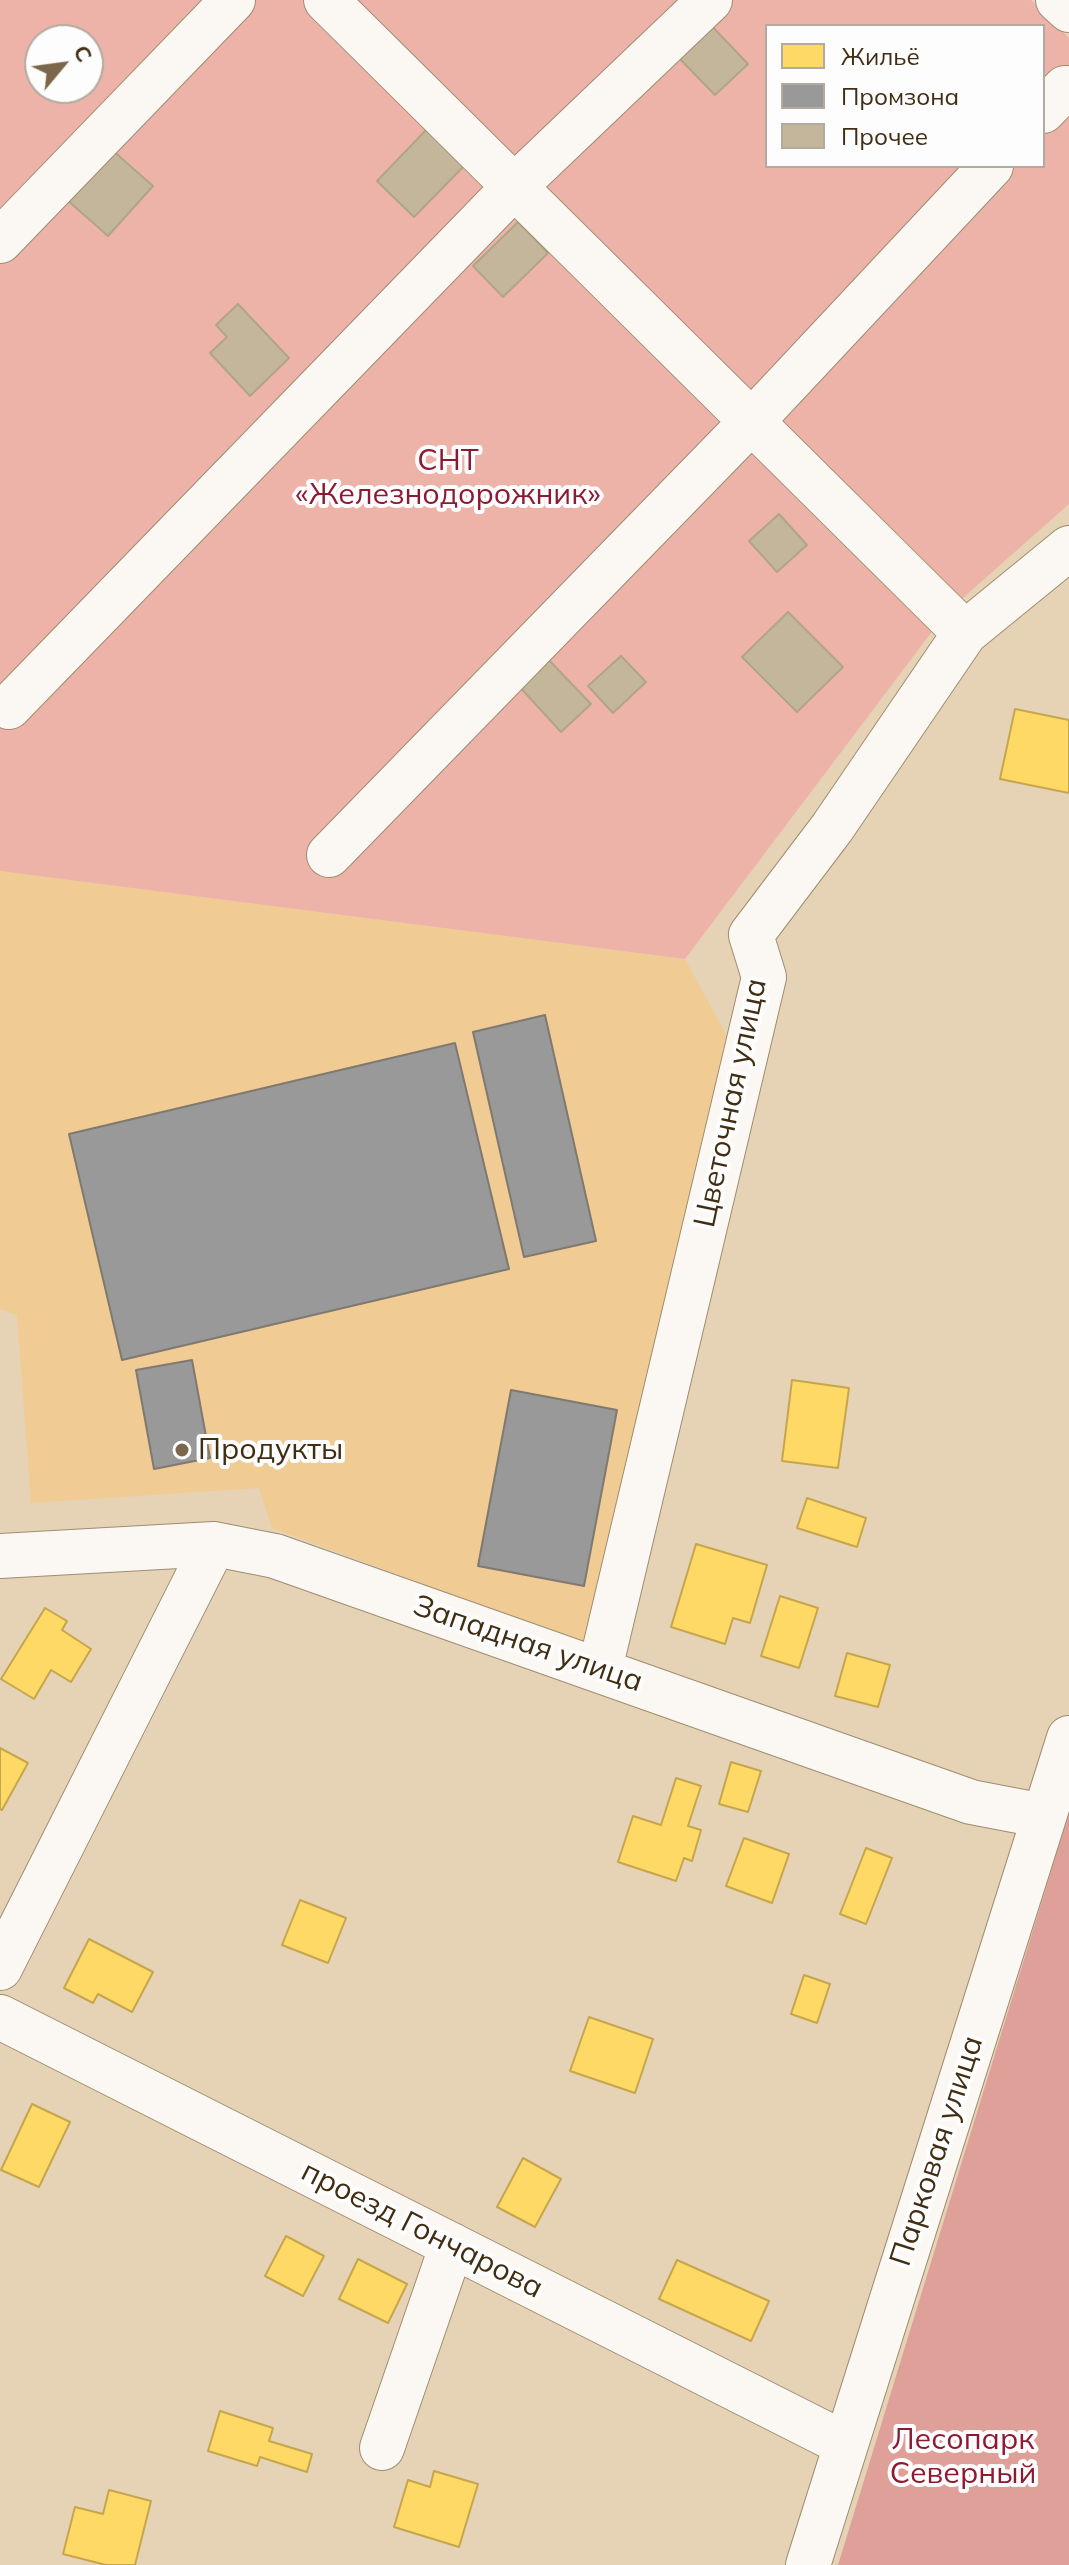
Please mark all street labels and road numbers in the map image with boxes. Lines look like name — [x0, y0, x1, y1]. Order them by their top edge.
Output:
street label: Цветочная улица — [687, 975, 775, 1231]
street label: Западная улица — [409, 1588, 647, 1700]
street label: Парковая улица — [883, 2031, 991, 2271]
street label: проезд Гончарова — [295, 2154, 549, 2306]

